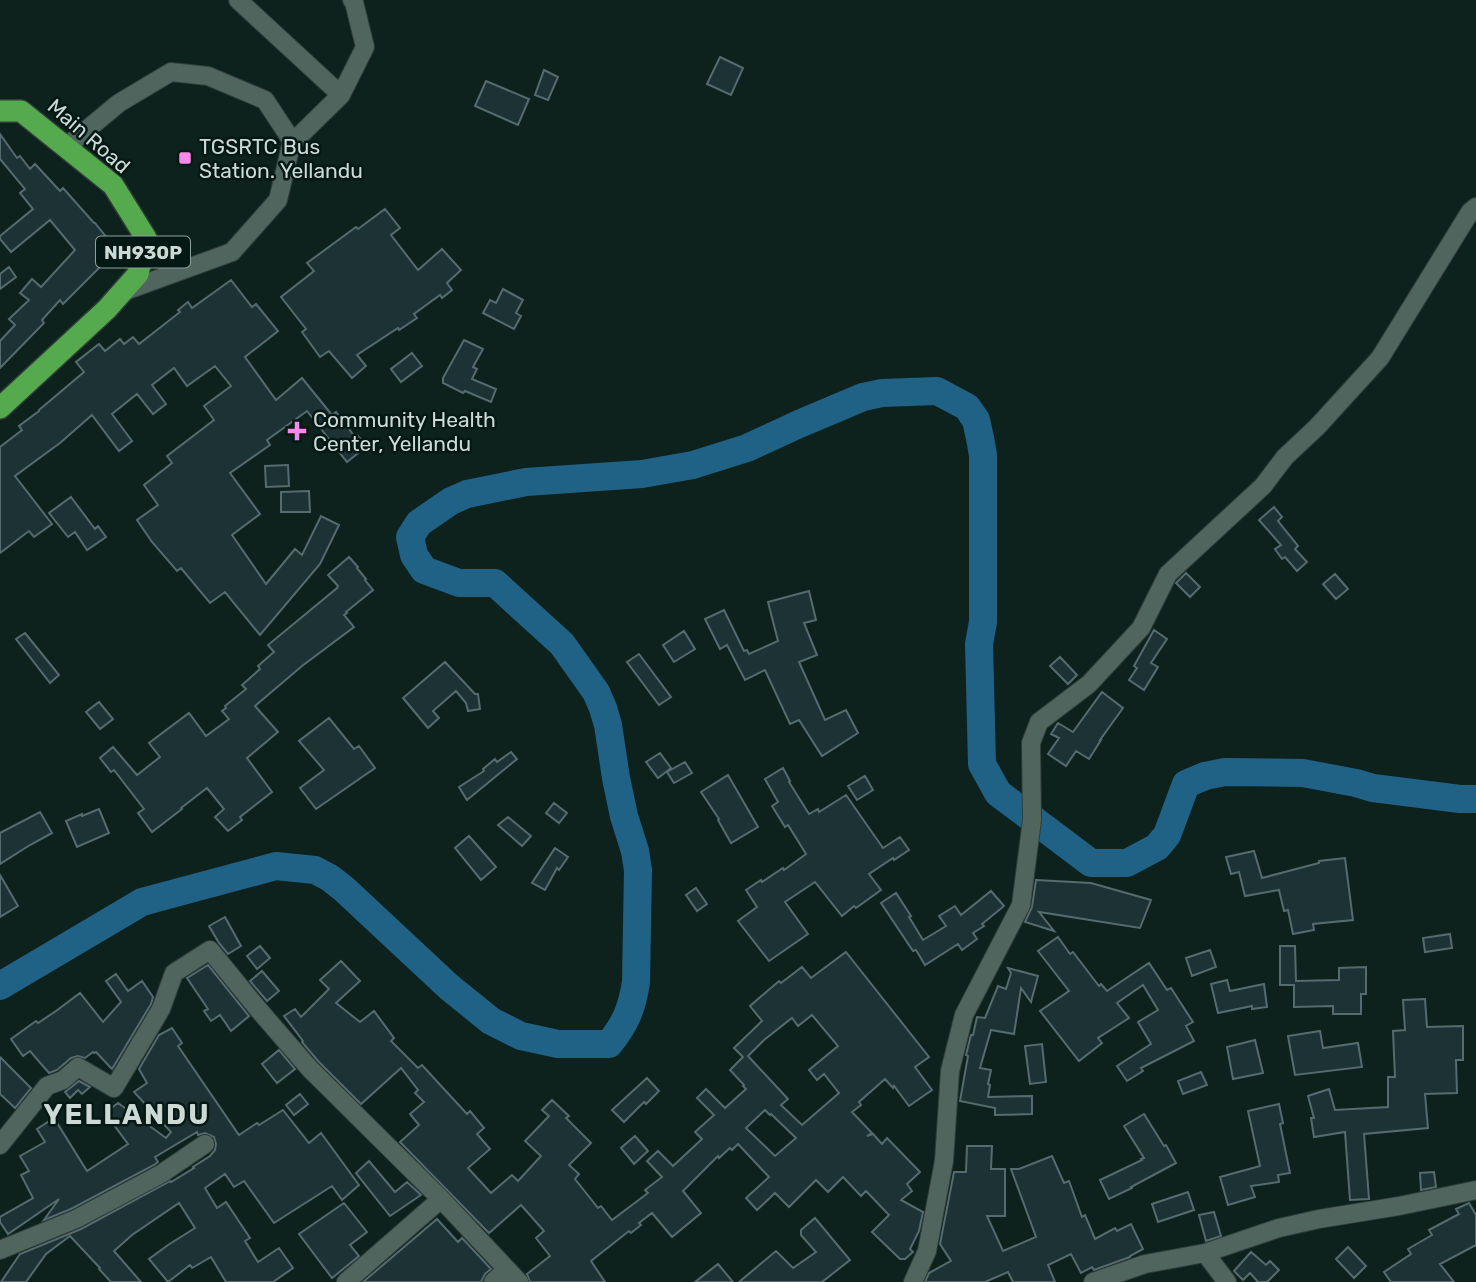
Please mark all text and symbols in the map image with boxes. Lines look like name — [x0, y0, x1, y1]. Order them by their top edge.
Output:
street label: Main Road — [43, 93, 135, 179]
place label: TGSRTC Bus Station. Yellandu — [199, 134, 363, 183]
marker: TGSRTC Bus Station. Yellandu — [177, 150, 193, 166]
road number: NH930P — [96, 236, 190, 268]
place label: Community Health Center, Yellandu — [313, 407, 496, 456]
marker: Community Health Center, Yellandu — [287, 421, 307, 441]
district label: YELLANDU — [44, 1098, 210, 1131]

